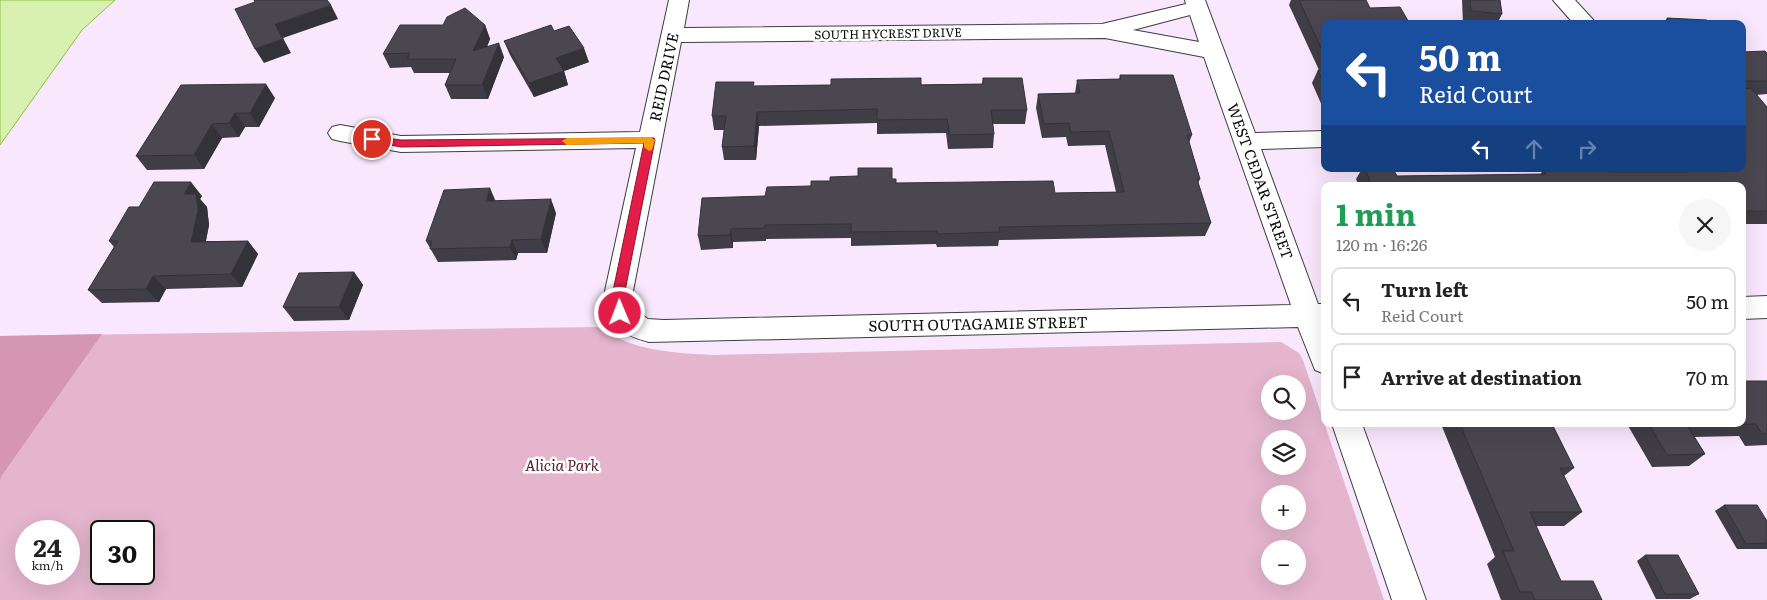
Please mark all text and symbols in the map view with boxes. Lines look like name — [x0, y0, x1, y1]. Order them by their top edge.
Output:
street label: SOUTH HYCREST DRIVE — [814, 23, 962, 43]
text: 50 m — [1419, 30, 1502, 82]
street label: REID DRIVE — [642, 31, 684, 123]
icon: left — [1336, 40, 1401, 105]
text: Reid Court — [1419, 77, 1532, 110]
street label: WEST CEDAR STREET — [1222, 100, 1300, 262]
pin — [351, 118, 393, 160]
icon: arrive — [358, 125, 386, 153]
icon: left — [1467, 135, 1495, 163]
icon: ahead — [1520, 135, 1548, 163]
icon: right — [1573, 135, 1601, 163]
text: 1 min — [1336, 191, 1416, 235]
button: close — [1679, 199, 1731, 251]
text: 120 m · 16:26 — [1336, 232, 1427, 256]
text: Turn left — [1381, 275, 1468, 303]
position arrow — [593, 286, 645, 338]
icon: left — [1338, 287, 1366, 315]
text: 50 m — [1686, 287, 1729, 315]
text: Reid Court — [1381, 303, 1463, 327]
street label: SOUTH OUTAGAMIE STREET — [868, 310, 1088, 336]
icon: arrive — [1338, 363, 1366, 391]
text: Arrive at destination — [1381, 363, 1582, 391]
text: 70 m — [1686, 363, 1729, 391]
map controls — [1261, 375, 1306, 585]
button: search — [1261, 375, 1306, 420]
button: layers — [1261, 430, 1306, 475]
park label: Alicia Park — [525, 453, 600, 476]
button: + — [1261, 485, 1306, 530]
speed limit sign: 30 — [90, 520, 155, 585]
text: 24 — [33, 528, 62, 565]
button: − — [1261, 540, 1306, 585]
text: km/h — [32, 556, 63, 574]

